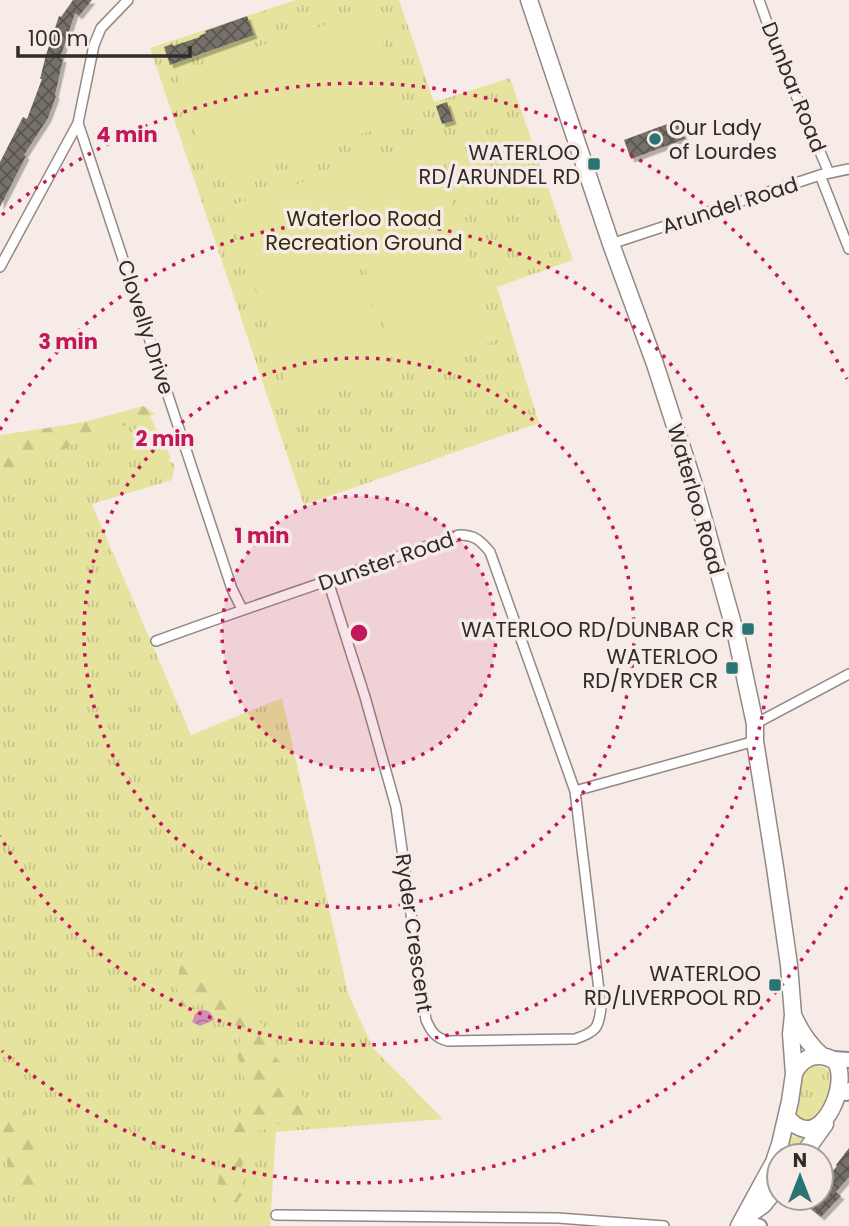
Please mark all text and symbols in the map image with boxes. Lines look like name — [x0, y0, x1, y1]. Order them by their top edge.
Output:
scale bar — [18, 14, 189, 58]
street label: Dunbar Road — [755, 18, 833, 156]
text: 100 m — [28, 24, 88, 53]
place label: Our Lady of Lourdes — [669, 113, 777, 166]
text: 4 min — [96, 120, 158, 149]
marker: Our Lady of Lourdes — [647, 131, 663, 147]
place label: WATERLOO RD/ARUNDEL RD — [419, 138, 580, 191]
marker: WATERLOO RD/ARUNDEL RD — [586, 156, 602, 172]
street label: Arundel Road — [658, 169, 802, 241]
park label: Waterloo Road Recreation Ground — [265, 204, 463, 257]
street label: Clovelly Drive — [111, 256, 181, 398]
text: 3 min — [38, 327, 98, 356]
street label: Waterloo Road — [661, 420, 731, 578]
text: 2 min — [135, 424, 195, 453]
text: 1 min — [235, 521, 289, 550]
street label: Dunster Road — [314, 524, 458, 598]
place label: WATERLOO RD/DUNBAR CR — [461, 615, 734, 644]
centre of rings — [347, 621, 371, 645]
marker: WATERLOO RD/DUNBAR CR — [740, 621, 756, 637]
place label: WATERLOO RD/RYDER CR — [582, 642, 718, 695]
marker: WATERLOO RD/RYDER CR — [724, 660, 740, 676]
street label: Ryder Crescent — [388, 852, 440, 1014]
place label: WATERLOO RD/LIVERPOOL RD — [584, 959, 761, 1012]
marker: WATERLOO RD/LIVERPOOL RD — [767, 977, 783, 993]
north arrow — [765, 1142, 835, 1212]
text: N — [793, 1147, 807, 1174]

